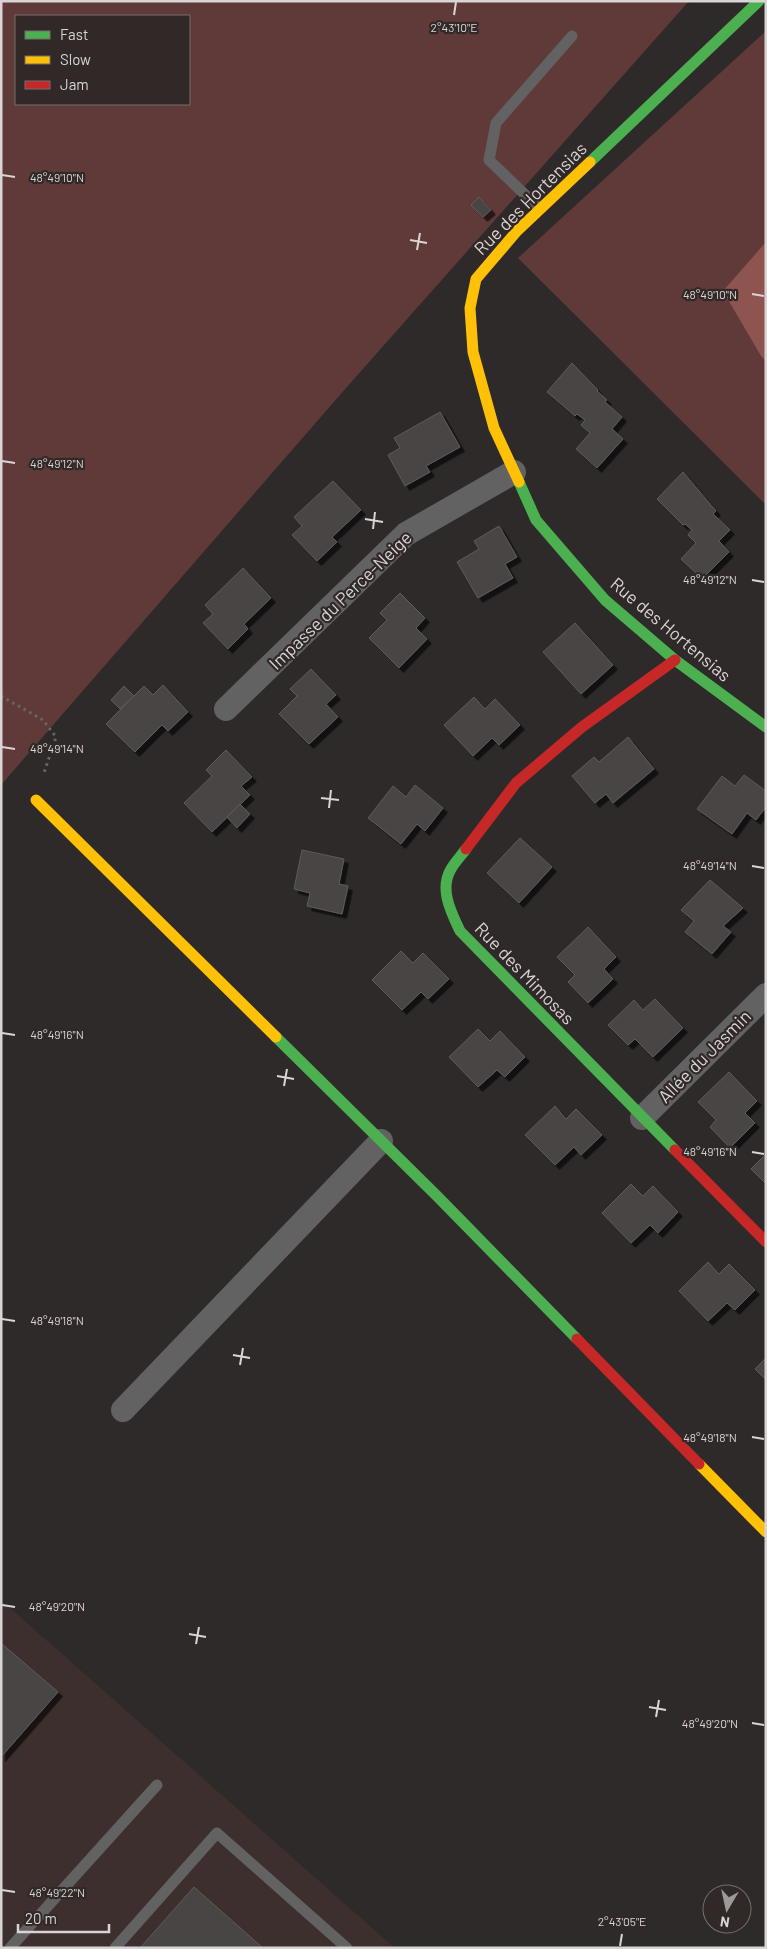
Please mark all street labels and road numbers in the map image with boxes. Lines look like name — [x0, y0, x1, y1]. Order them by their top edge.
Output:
street label: Rue des Hortensias — [469, 137, 591, 259]
street label: Impasse du Perce-Neige — [264, 526, 416, 674]
street label: Rue des Hortensias — [606, 572, 736, 686]
street label: Rue des Mimosas — [471, 917, 579, 1029]
street label: Allée du Jasmin — [653, 1005, 755, 1107]

